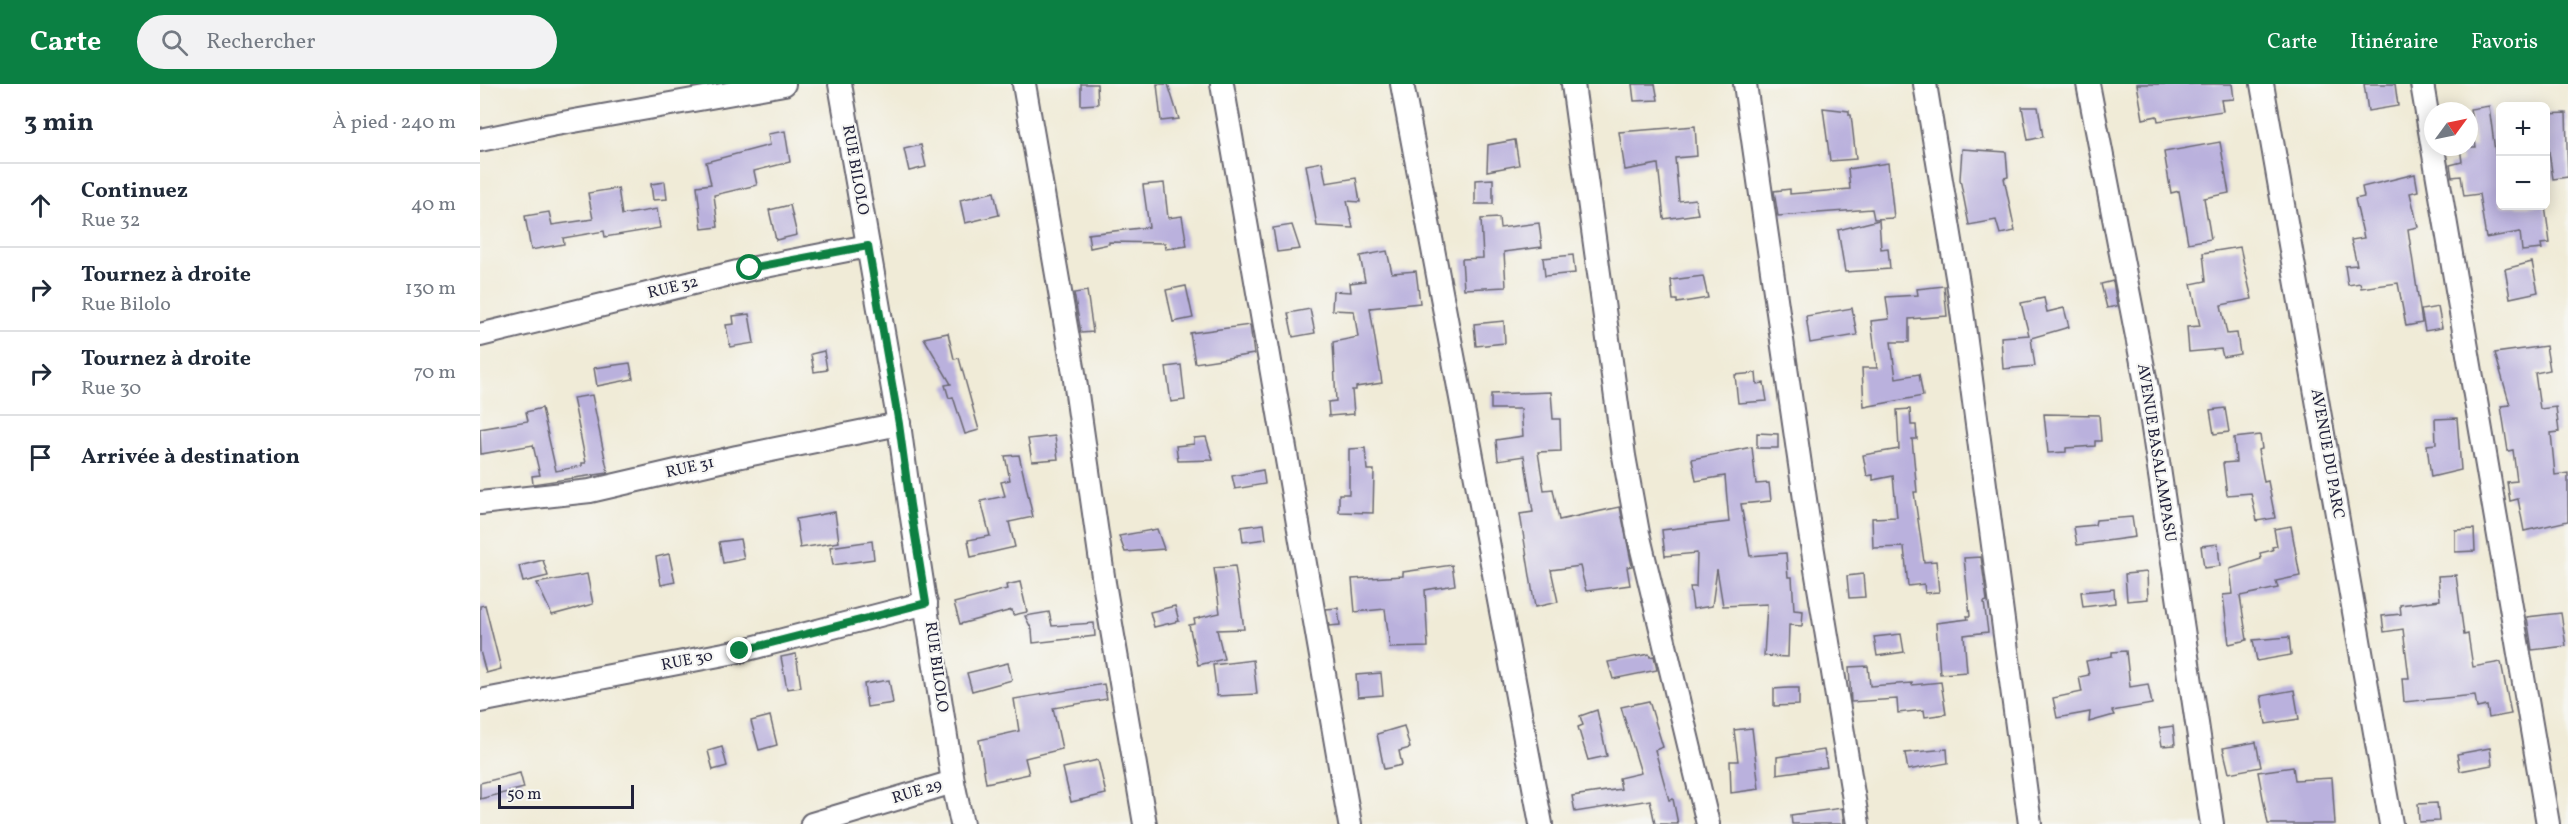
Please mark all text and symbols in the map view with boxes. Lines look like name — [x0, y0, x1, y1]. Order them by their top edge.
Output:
search box — [137, 15, 557, 69]
text: Carte — [30, 23, 101, 62]
icon: search — [158, 26, 191, 59]
text: Rechercher — [206, 27, 315, 58]
text: Carte — [2267, 28, 2317, 57]
text: Itinéraire — [2350, 28, 2438, 57]
text: Favoris — [2471, 28, 2538, 57]
north arrow — [2424, 102, 2478, 156]
map controls — [2496, 102, 2550, 210]
button: + — [2496, 102, 2550, 156]
text: 3 min — [24, 105, 94, 141]
text: À pied · 240 m — [332, 109, 456, 137]
street label: RUE BILOLO — [836, 123, 874, 217]
button: − — [2496, 156, 2550, 210]
text: Continuez — [81, 176, 188, 207]
icon: ahead — [24, 189, 57, 222]
text: 40 m — [411, 191, 456, 219]
text: Rue 32 — [81, 207, 140, 235]
route start — [736, 254, 762, 280]
text: Tournez à droite — [81, 260, 251, 291]
street label: RUE 32 — [645, 271, 701, 305]
icon: right — [24, 273, 57, 306]
text: 130 m — [405, 275, 456, 303]
text: Rue Bilolo — [81, 291, 171, 319]
text: Tournez à droite — [81, 344, 251, 375]
icon: right — [24, 357, 57, 390]
text: 70 m — [413, 359, 456, 387]
street label: AVENUE BASALAMPASU — [2131, 362, 2181, 544]
text: Rue 30 — [81, 375, 141, 403]
street label: AVENUE DU PARC — [2305, 387, 2349, 521]
icon: arrive — [24, 441, 57, 474]
text: Arrivée à destination — [81, 442, 300, 473]
street label: RUE 31 — [664, 452, 716, 484]
street label: RUE BILOLO — [919, 620, 953, 714]
route end — [726, 637, 752, 663]
street label: RUE 30 — [659, 645, 715, 677]
street label: RUE 29 — [889, 774, 945, 810]
scale bar — [498, 782, 634, 810]
text: 50 m — [507, 784, 541, 806]

